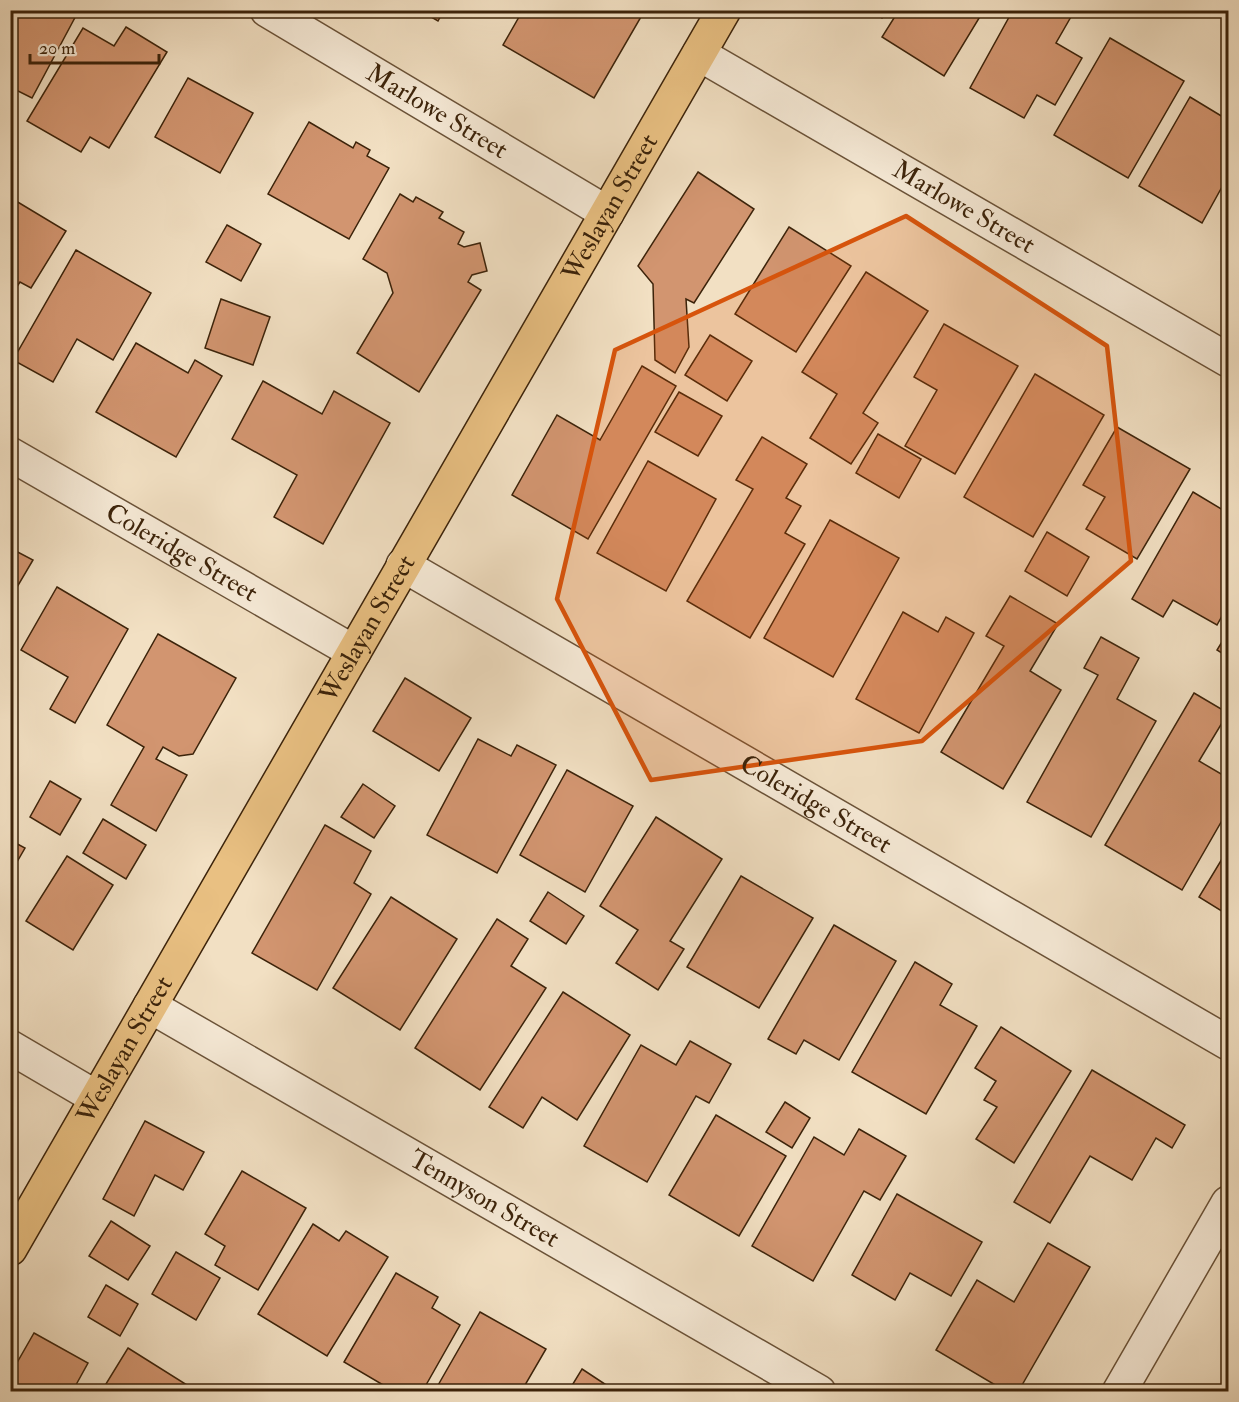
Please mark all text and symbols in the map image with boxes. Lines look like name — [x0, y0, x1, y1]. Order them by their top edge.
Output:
scale bar — [30, 27, 159, 65]
text: 20 m — [39, 37, 75, 60]
street label: Marlowe Street — [360, 57, 514, 166]
street label: Weslayan Street — [555, 128, 665, 288]
street label: Marlowe Street — [887, 154, 1041, 261]
street label: Coleridge Street — [100, 496, 263, 609]
street label: Weslayan Street — [312, 549, 422, 709]
street label: Coleridge Street — [734, 748, 897, 861]
street label: Weslayan Street — [69, 970, 180, 1130]
street label: Tennyson Street — [404, 1143, 565, 1255]

